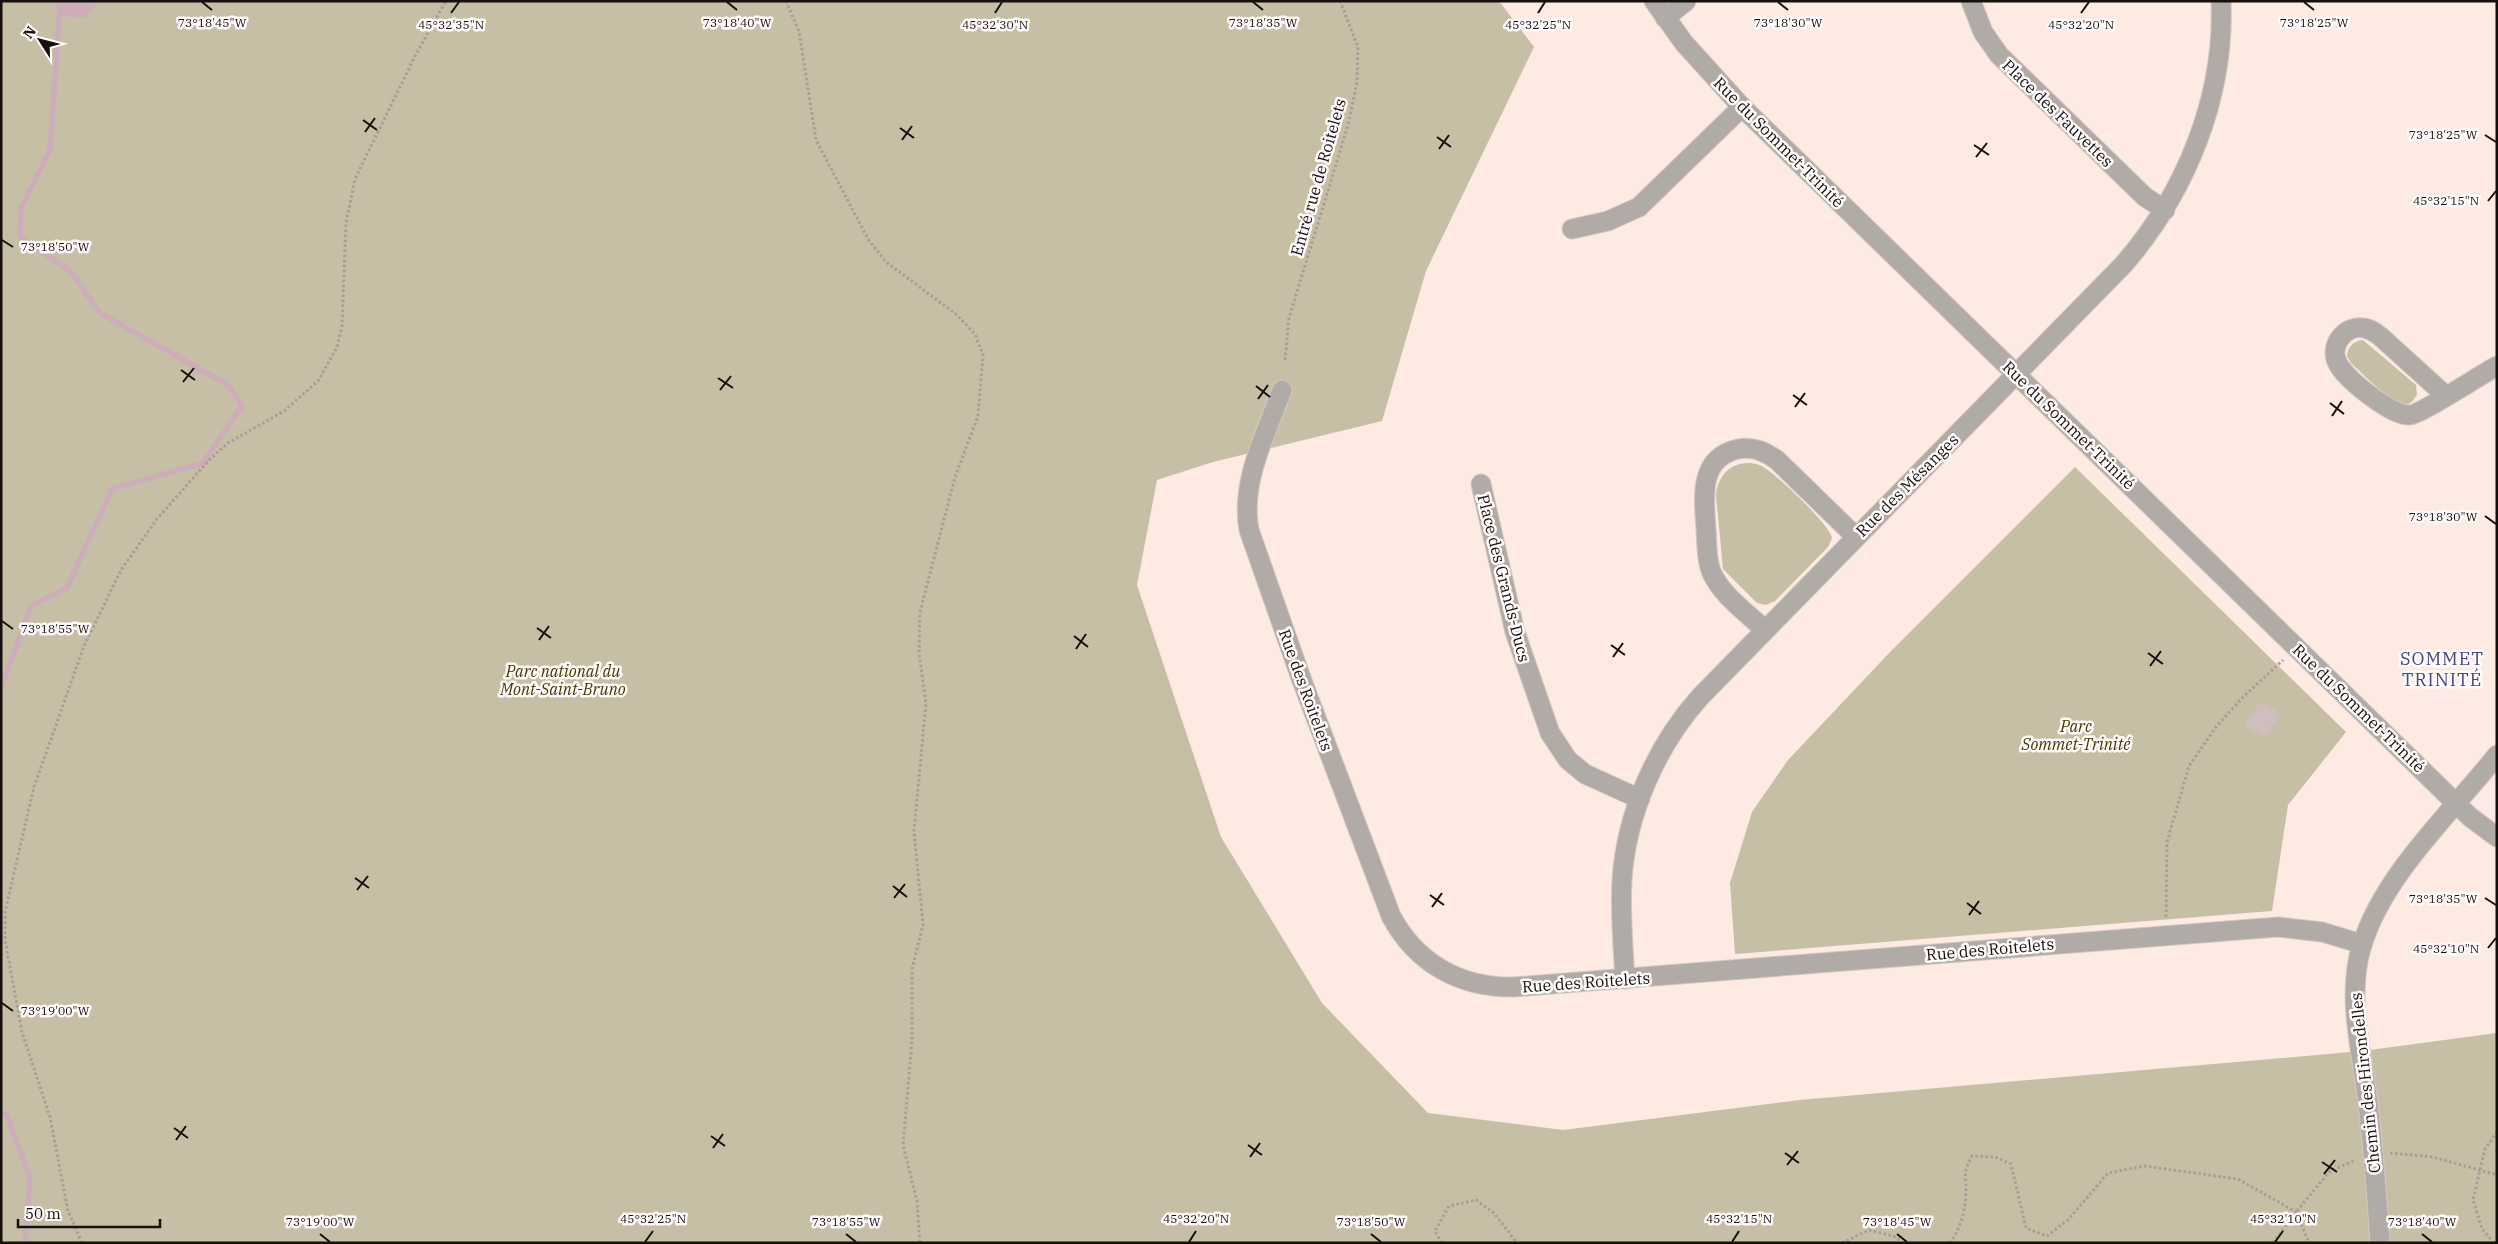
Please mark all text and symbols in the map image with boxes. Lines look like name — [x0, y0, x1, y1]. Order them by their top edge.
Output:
north arrow — [15, 15, 65, 65]
text: 73°18'45"W — [178, 15, 247, 30]
text: 73°18'40"W — [703, 15, 772, 30]
text: 73°18'35"W — [1229, 15, 1298, 30]
text: 73°18'30"W — [1754, 15, 1823, 30]
text: 73°18'25"W — [2280, 15, 2349, 30]
text: 45°32'35"N — [418, 17, 484, 32]
text: 45°32'30"N — [962, 17, 1028, 32]
text: 45°32'25"N — [1505, 17, 1571, 32]
text: 45°32'20"N — [2048, 17, 2114, 32]
text: N — [19, 23, 40, 42]
street label: Place des Fauvettes — [1998, 55, 2118, 171]
street label: Rue du Sommet-Trinité — [1710, 73, 1848, 211]
street label: Entré rue de Roitelets — [1286, 96, 1350, 258]
text: 73°18'25"W — [2409, 127, 2478, 142]
text: 45°32'15"N — [2413, 193, 2479, 208]
text: 73°18'50"W — [21, 239, 90, 254]
street label: Rue du Sommet-Trinité — [1999, 357, 2139, 493]
street label: Rue des Mésanges — [1851, 429, 1963, 541]
street label: Place des Grands-Ducs — [1473, 492, 1535, 664]
text: 73°18'30"W — [2409, 509, 2478, 524]
text: 73°18'55"W — [21, 621, 90, 636]
street label: Rue des Roitelets — [1275, 626, 1337, 754]
street label: Rue du Sommet-Trinité — [2289, 640, 2429, 776]
district label: SOMMET TRINITÉ — [2400, 647, 2484, 691]
park label: Parc national du Mont-Saint-Bruno — [499, 661, 626, 699]
park label: Parc Sommet-Trinité — [2021, 716, 2131, 754]
text: 73°18'35"W — [2409, 891, 2478, 906]
street label: Rue des Roitelets — [1925, 933, 2055, 965]
text: 45°32'10"N — [2413, 941, 2479, 956]
street label: Rue des Roitelets — [1521, 968, 1651, 996]
street label: Chemin des Hirondelles — [2346, 992, 2384, 1174]
text: 73°19'00"W — [21, 1003, 90, 1018]
scale bar — [18, 1196, 160, 1228]
text: 50 m — [25, 1204, 61, 1223]
text: 45°32'25"N — [620, 1211, 686, 1226]
text: 45°32'20"N — [1163, 1211, 1229, 1226]
text: 45°32'15"N — [1706, 1211, 1772, 1226]
text: 45°32'10"N — [2250, 1211, 2316, 1226]
text: 73°19'00"W — [286, 1214, 355, 1229]
text: 73°18'55"W — [812, 1214, 881, 1229]
text: 73°18'50"W — [1337, 1214, 1406, 1229]
text: 73°18'45"W — [1863, 1214, 1932, 1229]
text: 73°18'40"W — [2388, 1214, 2457, 1229]

